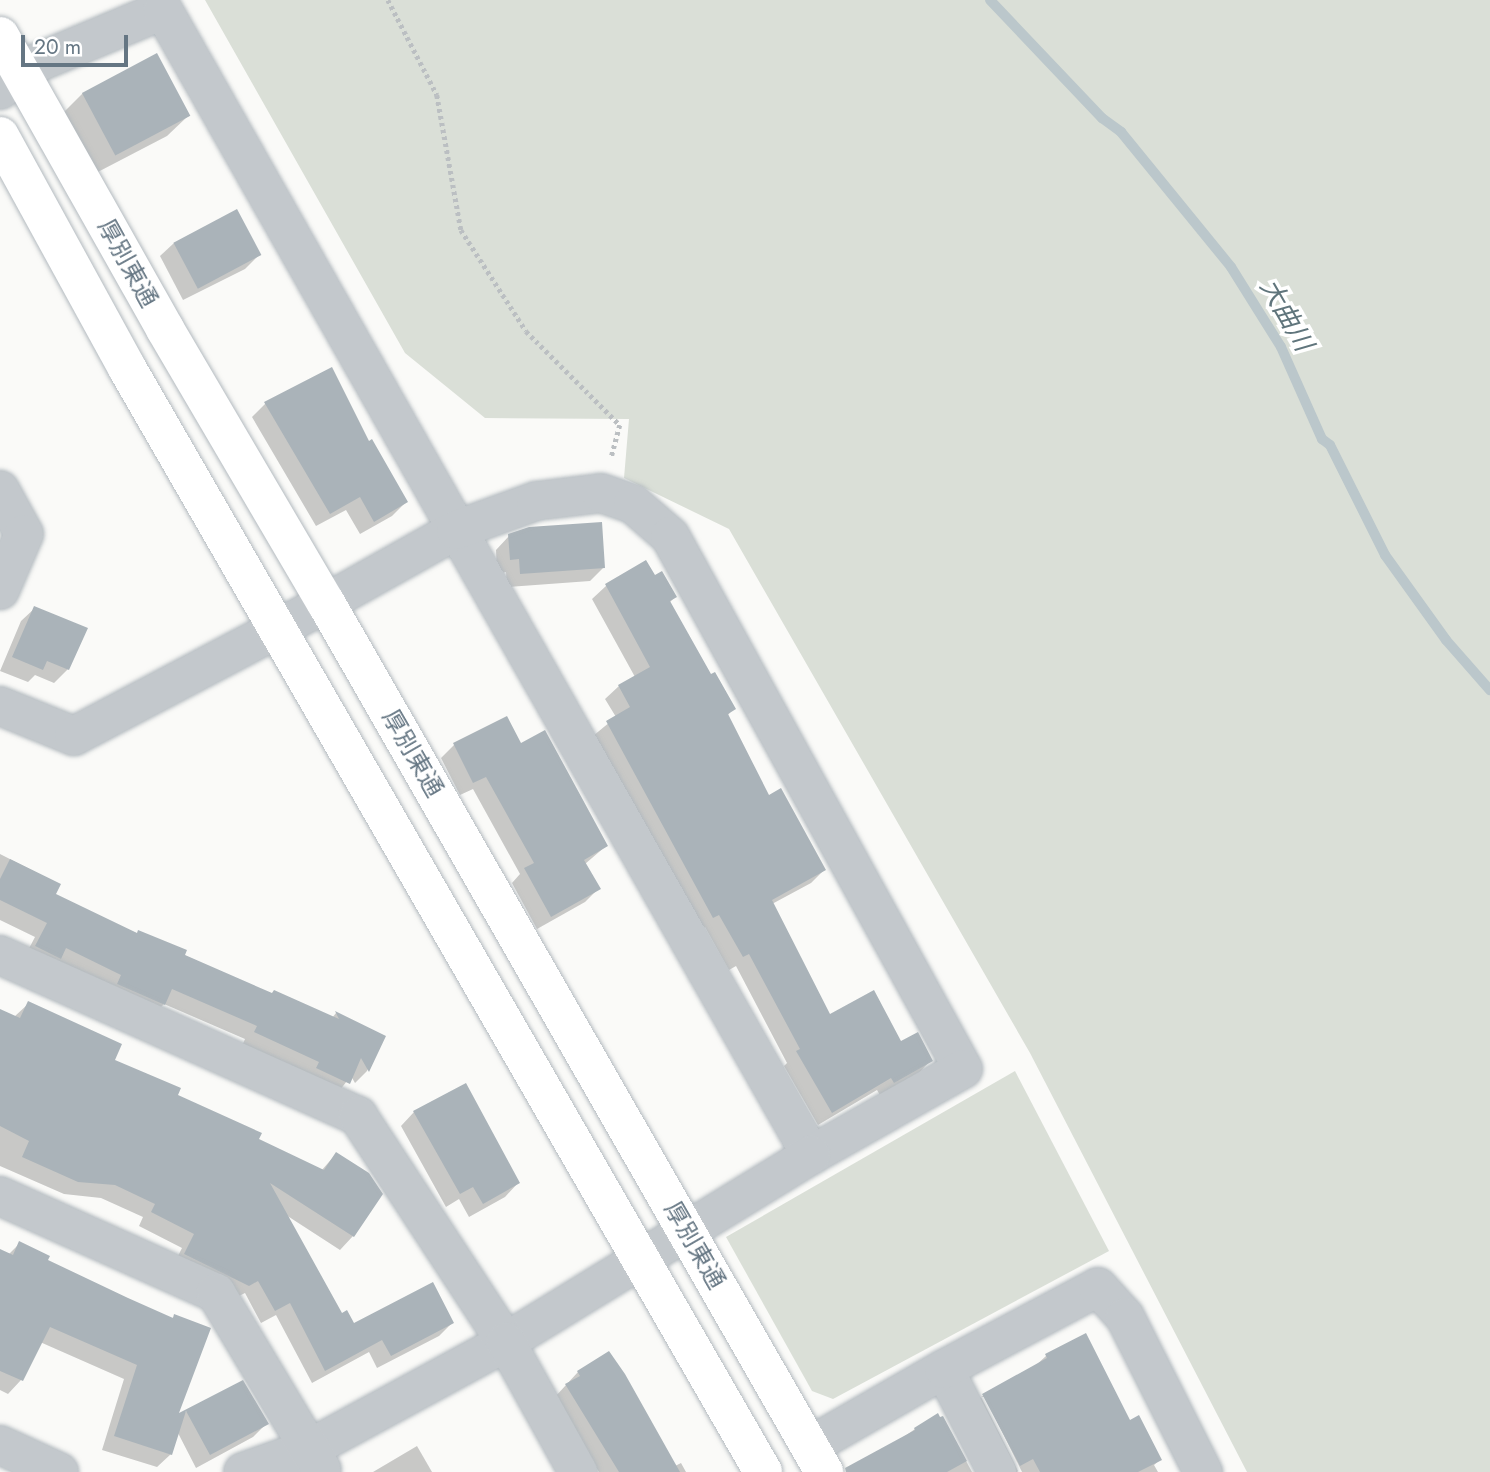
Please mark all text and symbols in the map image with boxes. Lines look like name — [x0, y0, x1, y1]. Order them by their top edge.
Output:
scale bar — [24, 21, 131, 65]
text: 20 m — [34, 32, 81, 62]
street label: 厚別東通 — [92, 214, 164, 312]
water label: 大曲川 — [1253, 273, 1319, 357]
street label: 厚別東通 — [377, 704, 449, 802]
street label: 厚別東通 — [659, 1196, 731, 1294]

